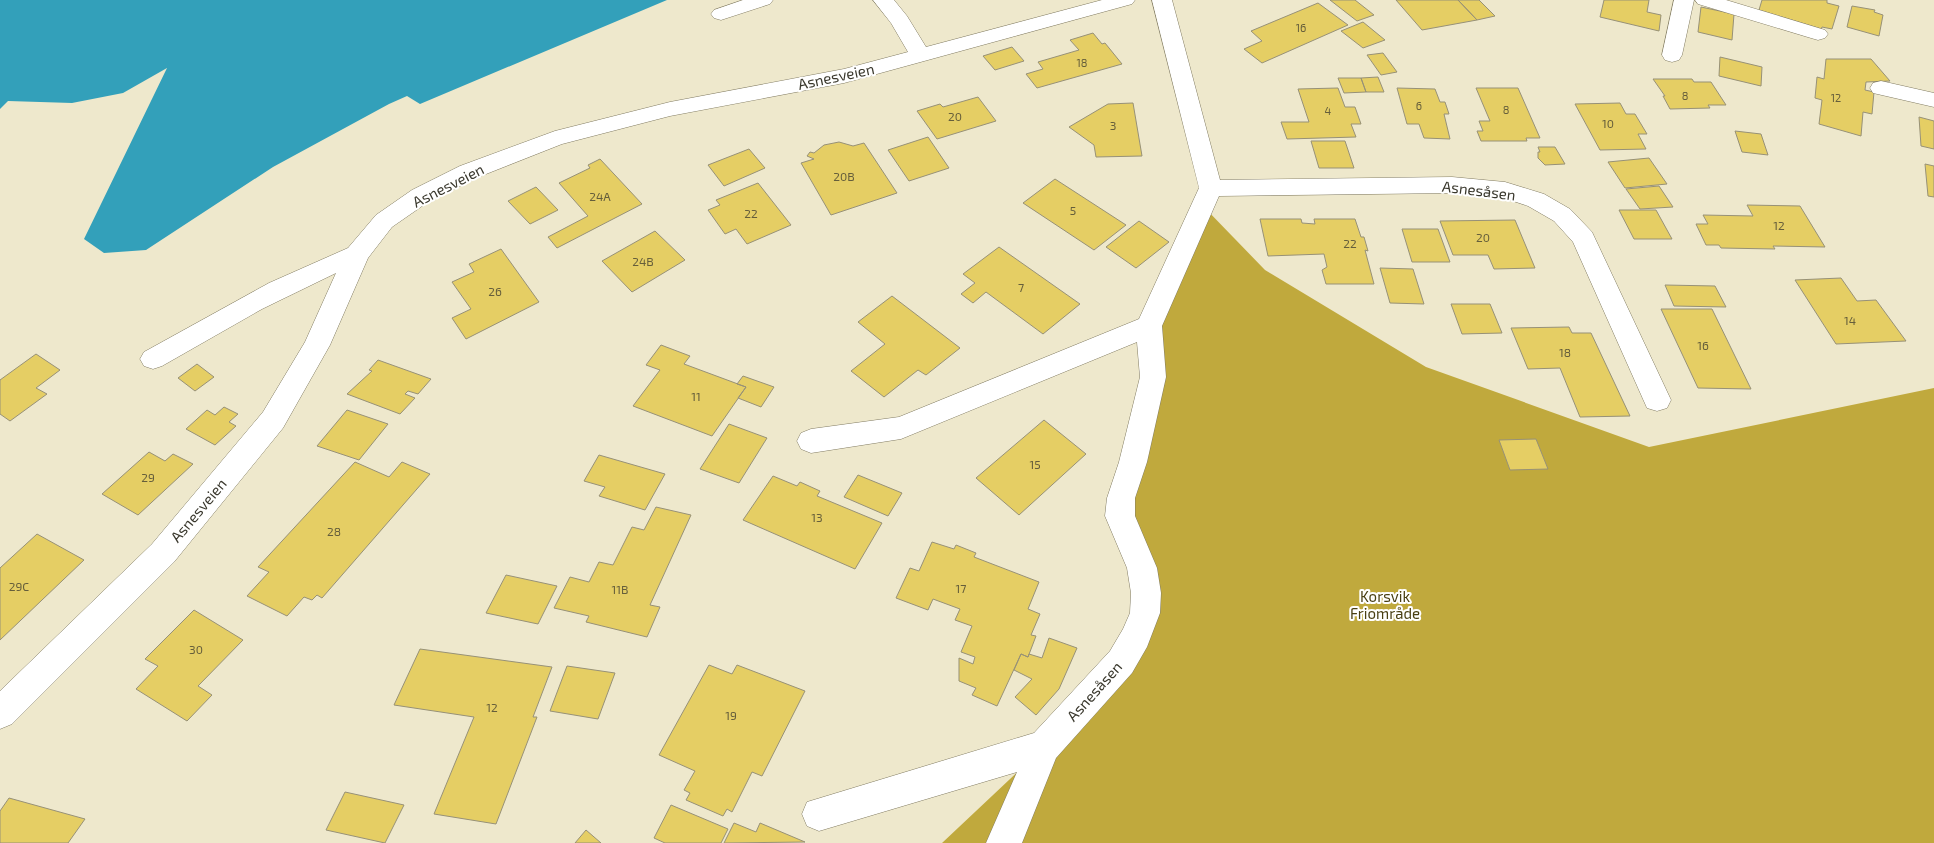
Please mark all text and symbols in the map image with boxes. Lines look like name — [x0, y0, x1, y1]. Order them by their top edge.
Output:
house number: 16 — [1296, 21, 1306, 34]
house number: 18 — [1076, 56, 1088, 69]
street label: Asnesveien — [796, 59, 876, 93]
house number: 8 — [1682, 89, 1688, 102]
house number: 12 — [1831, 91, 1841, 104]
house number: 6 — [1416, 99, 1422, 112]
house number: 8 — [1503, 103, 1509, 116]
house number: 4 — [1325, 104, 1332, 117]
house number: 20 — [948, 109, 962, 123]
house number: 10 — [1602, 116, 1614, 130]
house number: 3 — [1110, 118, 1116, 132]
street label: Asnesveien — [409, 159, 487, 211]
house number: 20B — [833, 169, 855, 183]
street label: Asnesåsen — [1441, 177, 1517, 203]
house number: 24A — [589, 189, 611, 203]
house number: 5 — [1070, 203, 1076, 217]
house number: 22 — [744, 206, 758, 220]
house number: 12 — [1773, 218, 1785, 232]
house number: 20 — [1476, 230, 1490, 244]
house number: 22 — [1343, 236, 1357, 250]
house number: 24B — [632, 254, 654, 268]
house number: 7 — [1018, 280, 1024, 294]
house number: 26 — [488, 284, 502, 298]
house number: 14 — [1844, 313, 1856, 327]
house number: 16 — [1697, 338, 1709, 352]
house number: 18 — [1559, 345, 1571, 359]
house number: 11 — [691, 389, 701, 403]
house number: 15 — [1029, 457, 1041, 471]
house number: 29 — [141, 470, 155, 484]
street label: Asnesveien — [166, 474, 230, 546]
house number: 13 — [811, 510, 823, 524]
house number: 28 — [327, 524, 341, 538]
house number: 29C — [9, 579, 29, 593]
house number: 17 — [956, 581, 966, 595]
house number: 11B — [612, 582, 629, 596]
park label: Korsvik Friområde — [1350, 587, 1420, 622]
house number: 30 — [189, 642, 203, 656]
street label: Asnesåsen — [1063, 657, 1125, 725]
house number: 12 — [486, 700, 498, 714]
house number: 19 — [725, 708, 737, 722]

